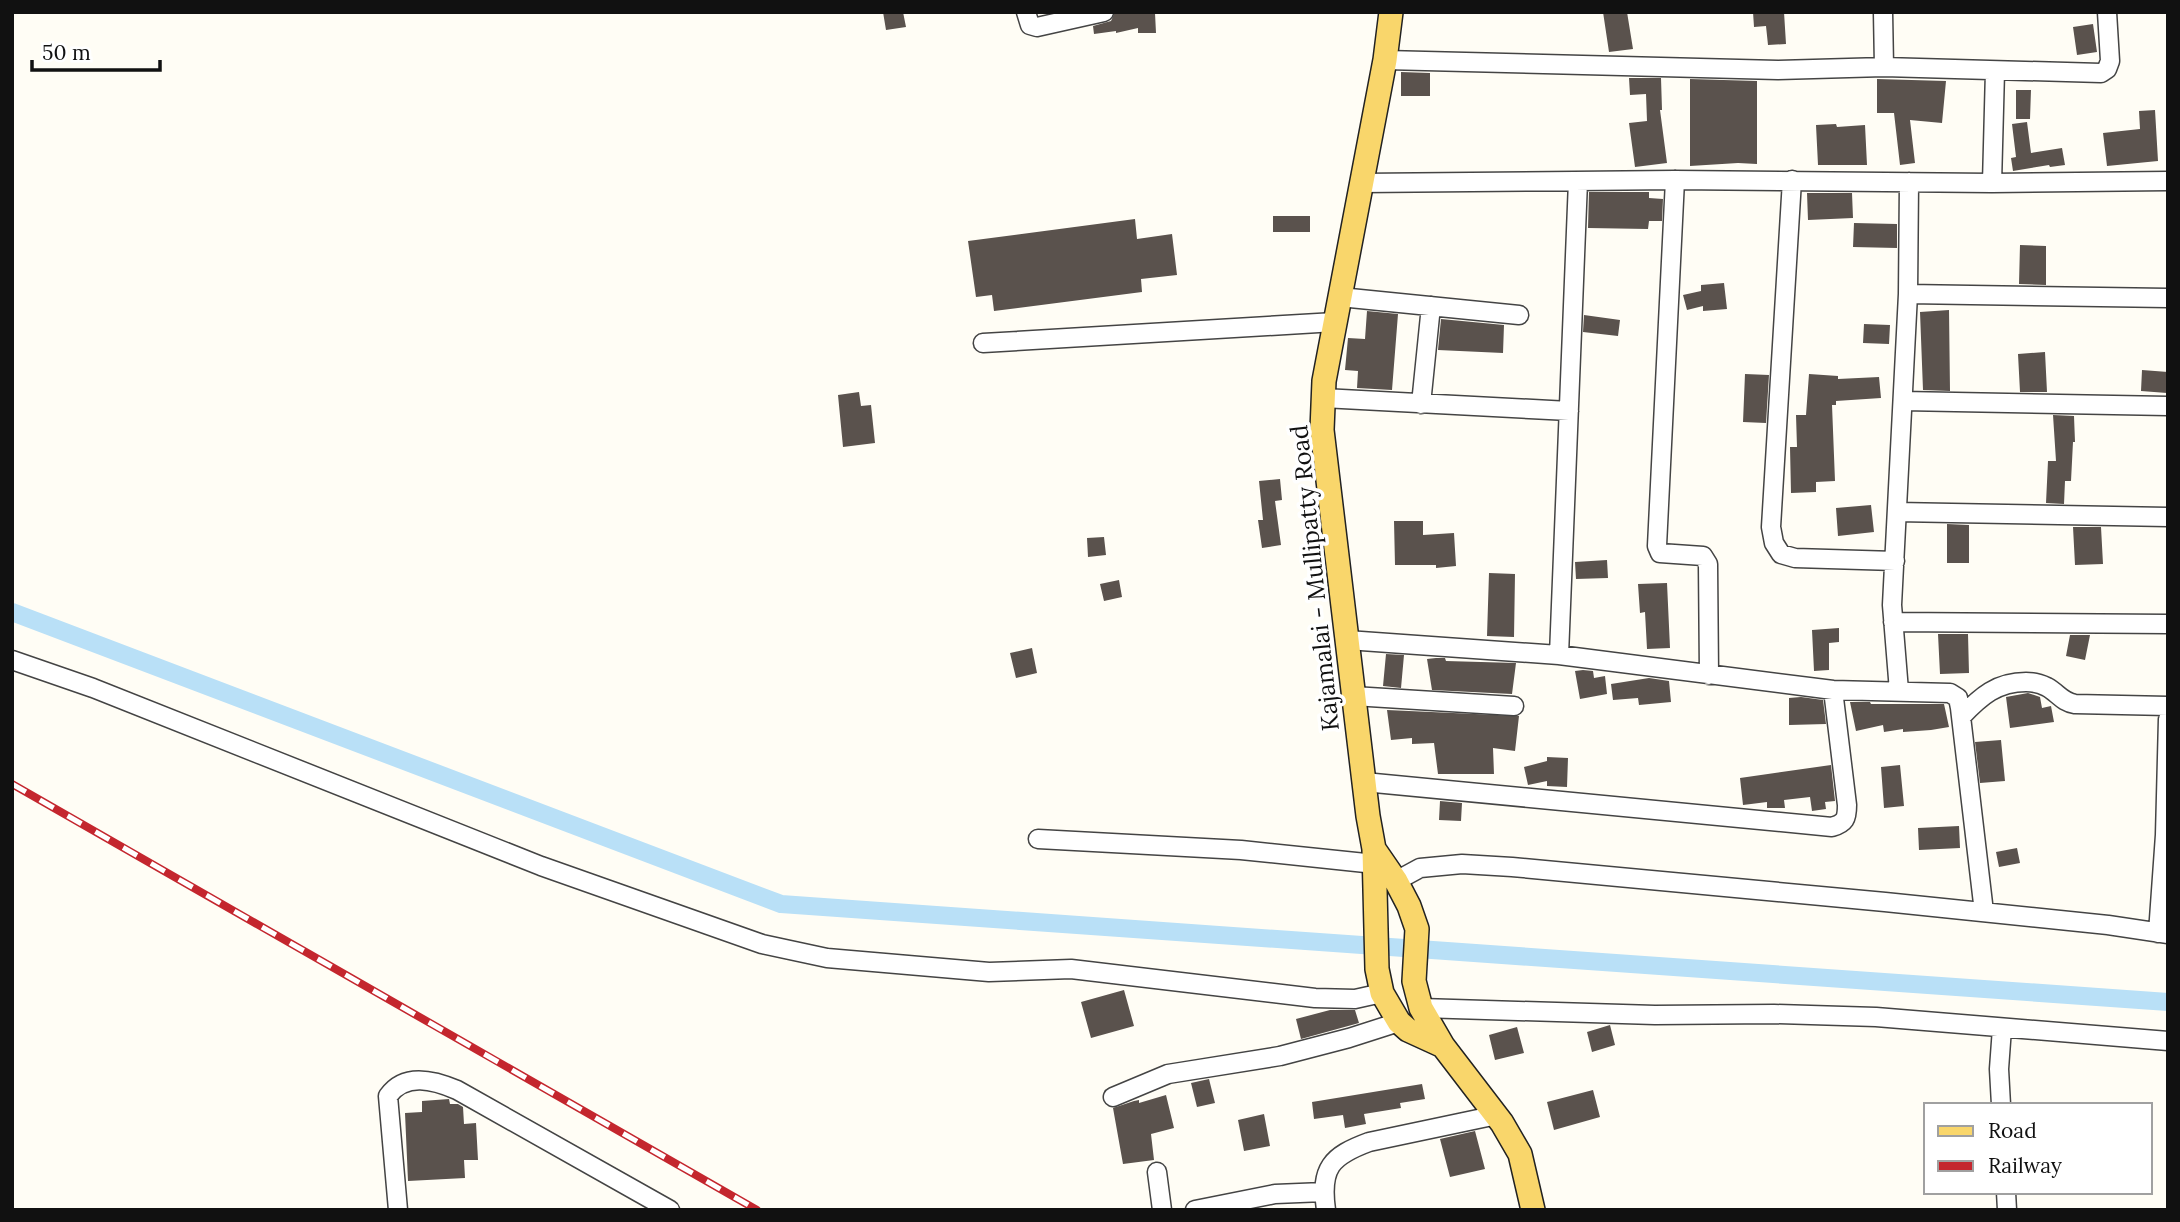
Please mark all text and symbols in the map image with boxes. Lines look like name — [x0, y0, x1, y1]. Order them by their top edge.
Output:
scale bar — [32, 28, 159, 72]
text: 50 m — [42, 39, 91, 66]
street label: Kajamalai - Mullipatty Road — [1283, 424, 1346, 733]
legend — [1924, 1103, 2152, 1194]
text: Road — [1988, 1117, 2037, 1144]
text: Railway — [1988, 1152, 2062, 1179]

